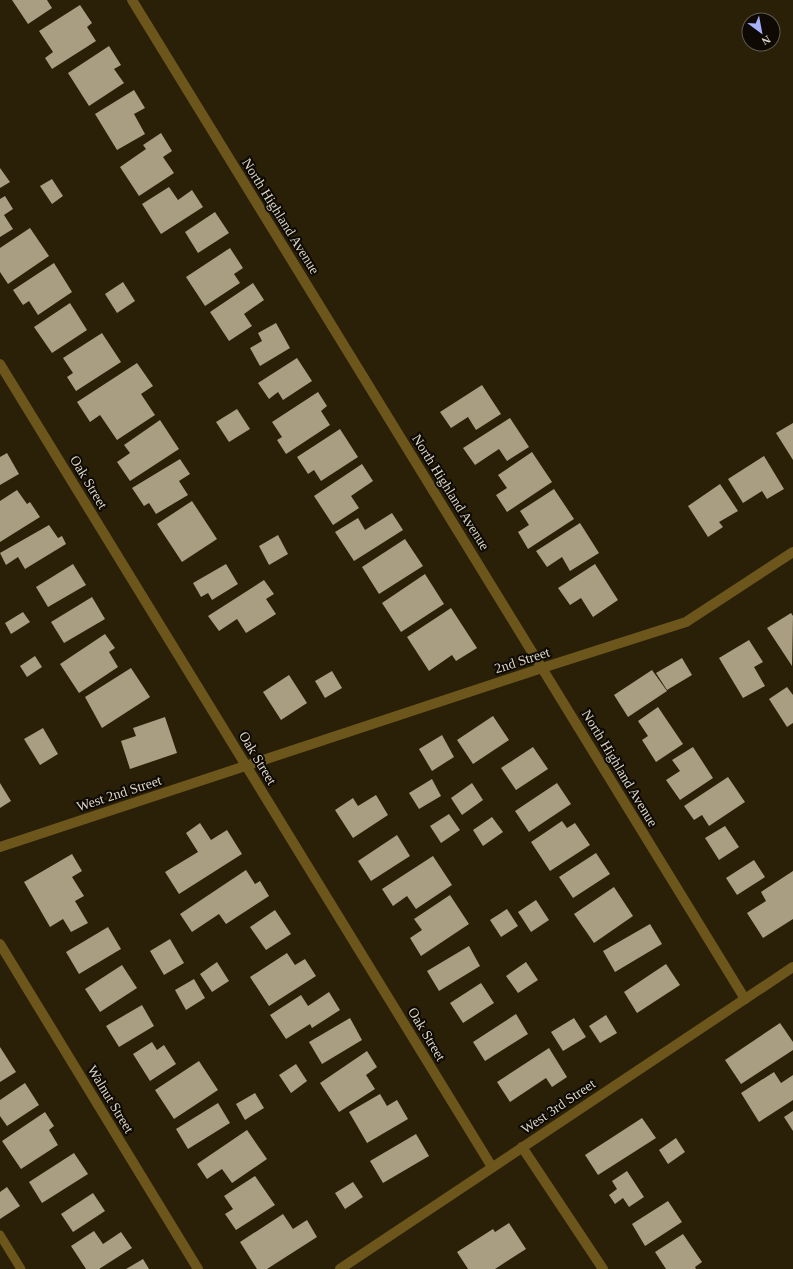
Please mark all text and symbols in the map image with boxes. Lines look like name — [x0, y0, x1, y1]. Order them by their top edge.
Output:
north arrow — [741, 12, 781, 52]
text: N — [760, 33, 773, 48]
street label: North Highland Avenue — [239, 156, 322, 277]
street label: North Highland Avenue — [409, 432, 492, 553]
street label: Oak Street — [67, 453, 110, 512]
street label: 2nd Street — [493, 644, 552, 676]
street label: North Highland Avenue — [579, 707, 660, 829]
street label: Oak Street — [236, 729, 279, 788]
street label: West 2nd Street — [75, 773, 164, 814]
street label: Oak Street — [405, 1005, 448, 1064]
street label: Walnut Street — [85, 1063, 137, 1136]
street label: West 3rd Street — [518, 1076, 598, 1137]

